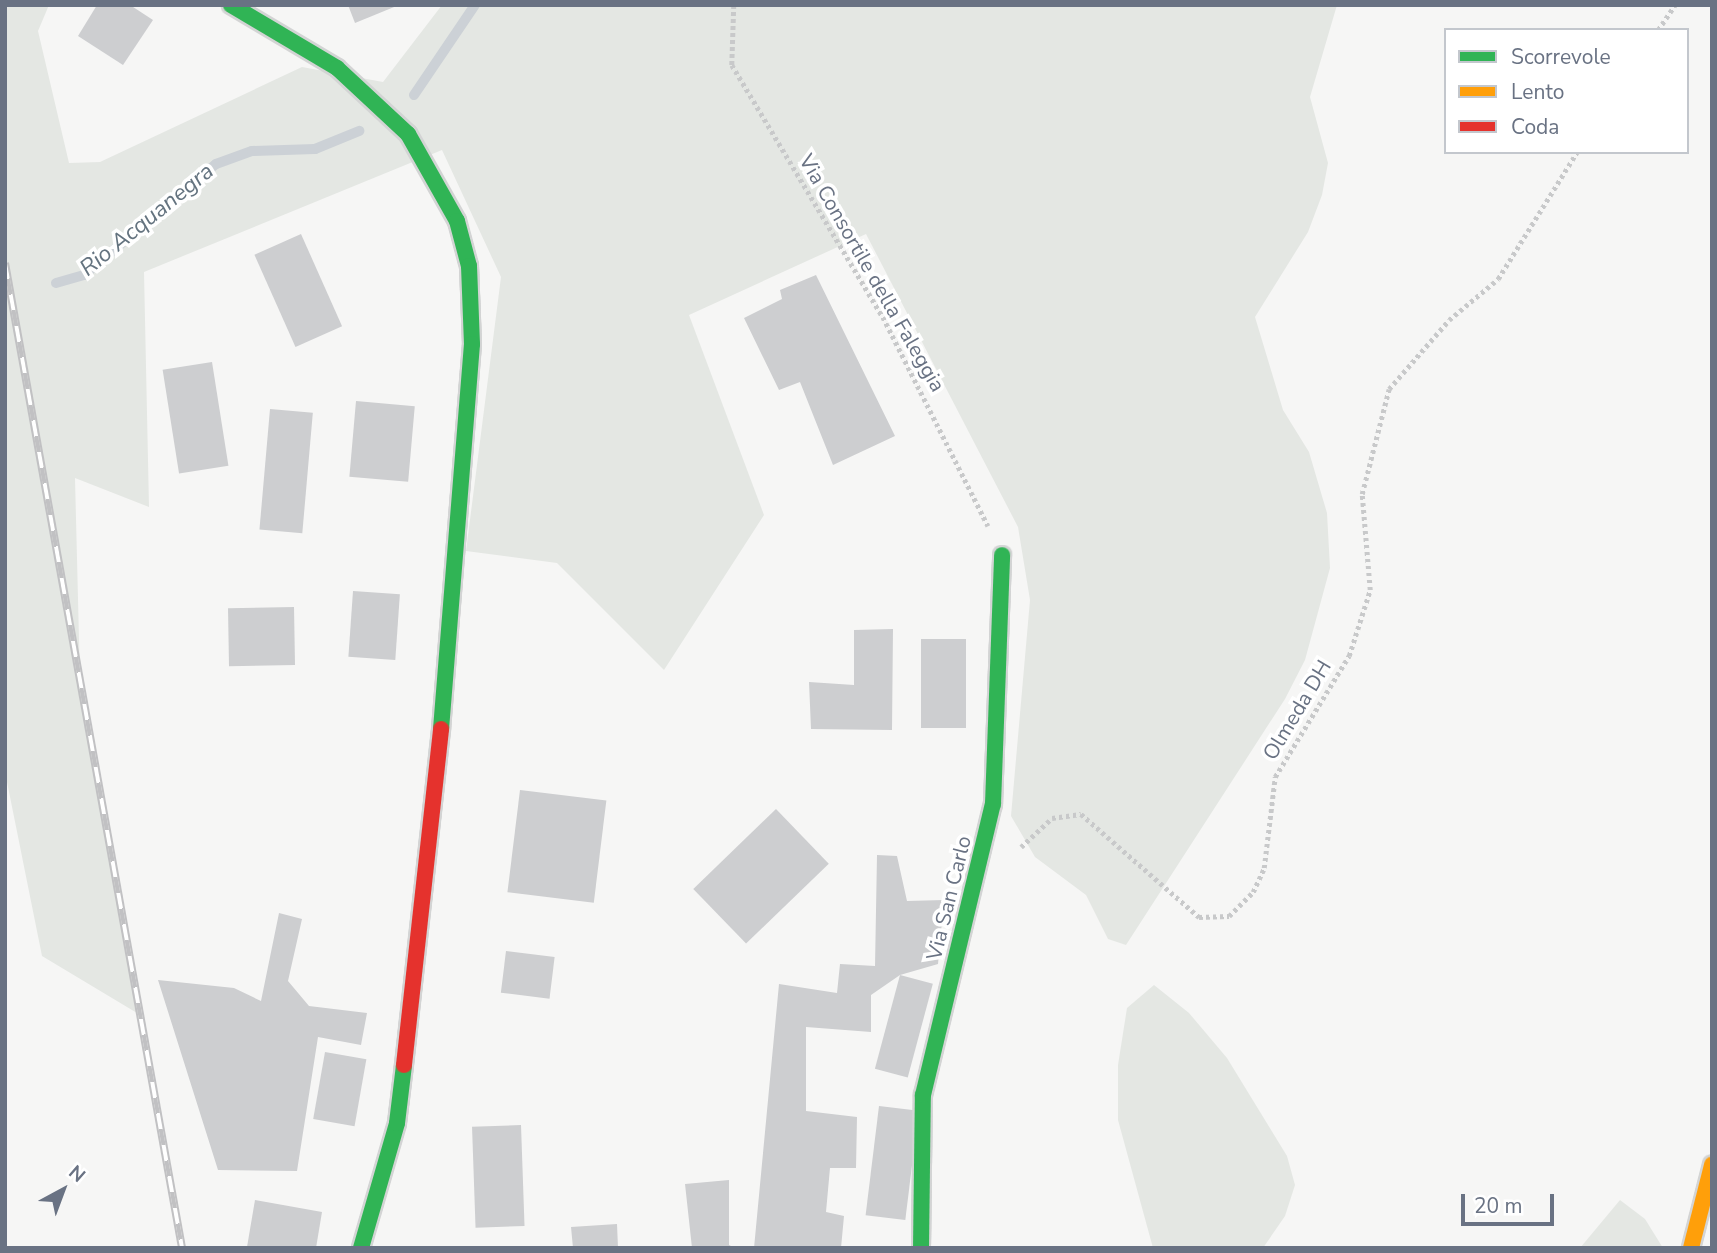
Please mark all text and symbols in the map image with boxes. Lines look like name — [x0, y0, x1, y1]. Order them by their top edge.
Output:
legend — [1444, 28, 1689, 154]
text: Scorrevole — [1511, 43, 1611, 71]
text: Lento — [1511, 78, 1564, 106]
text: Coda — [1511, 113, 1559, 141]
street label: Via Consortile della Faleggia — [794, 150, 950, 396]
water label: Rio Acquanegra — [75, 158, 219, 282]
street label: Olmeda DH — [1257, 656, 1337, 764]
street label: Via San Carlo — [921, 833, 977, 963]
north arrow — [28, 1155, 98, 1225]
text: N — [63, 1160, 91, 1189]
scale bar — [1465, 1180, 1558, 1224]
text: 20 m — [1474, 1192, 1523, 1220]

